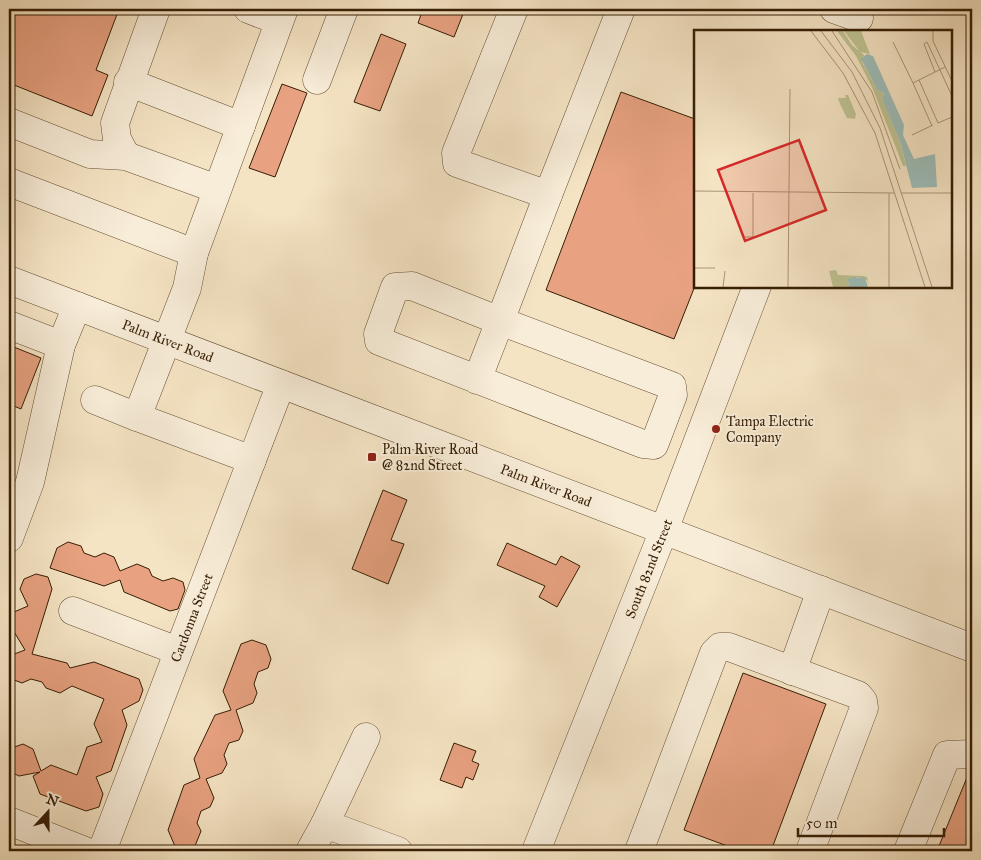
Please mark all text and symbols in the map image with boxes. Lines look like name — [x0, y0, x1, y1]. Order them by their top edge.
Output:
inset map — [694, 30, 951, 288]
street label: Palm River Road — [120, 316, 216, 366]
place label: Tampa Electric Company — [726, 413, 814, 446]
marker: Tampa Electric Company — [710, 423, 722, 435]
place label: Palm River Road @ 82nd Street — [382, 441, 478, 474]
marker: Palm River Road @ 82nd Street — [366, 451, 378, 463]
street label: Palm River Road — [498, 460, 594, 510]
street label: South 82nd Street — [621, 517, 676, 621]
street label: Cardonna Street — [167, 571, 216, 664]
north arrow — [22, 788, 72, 838]
text: N — [44, 790, 61, 810]
scale bar — [798, 805, 945, 837]
text: 50 m — [806, 814, 838, 832]

